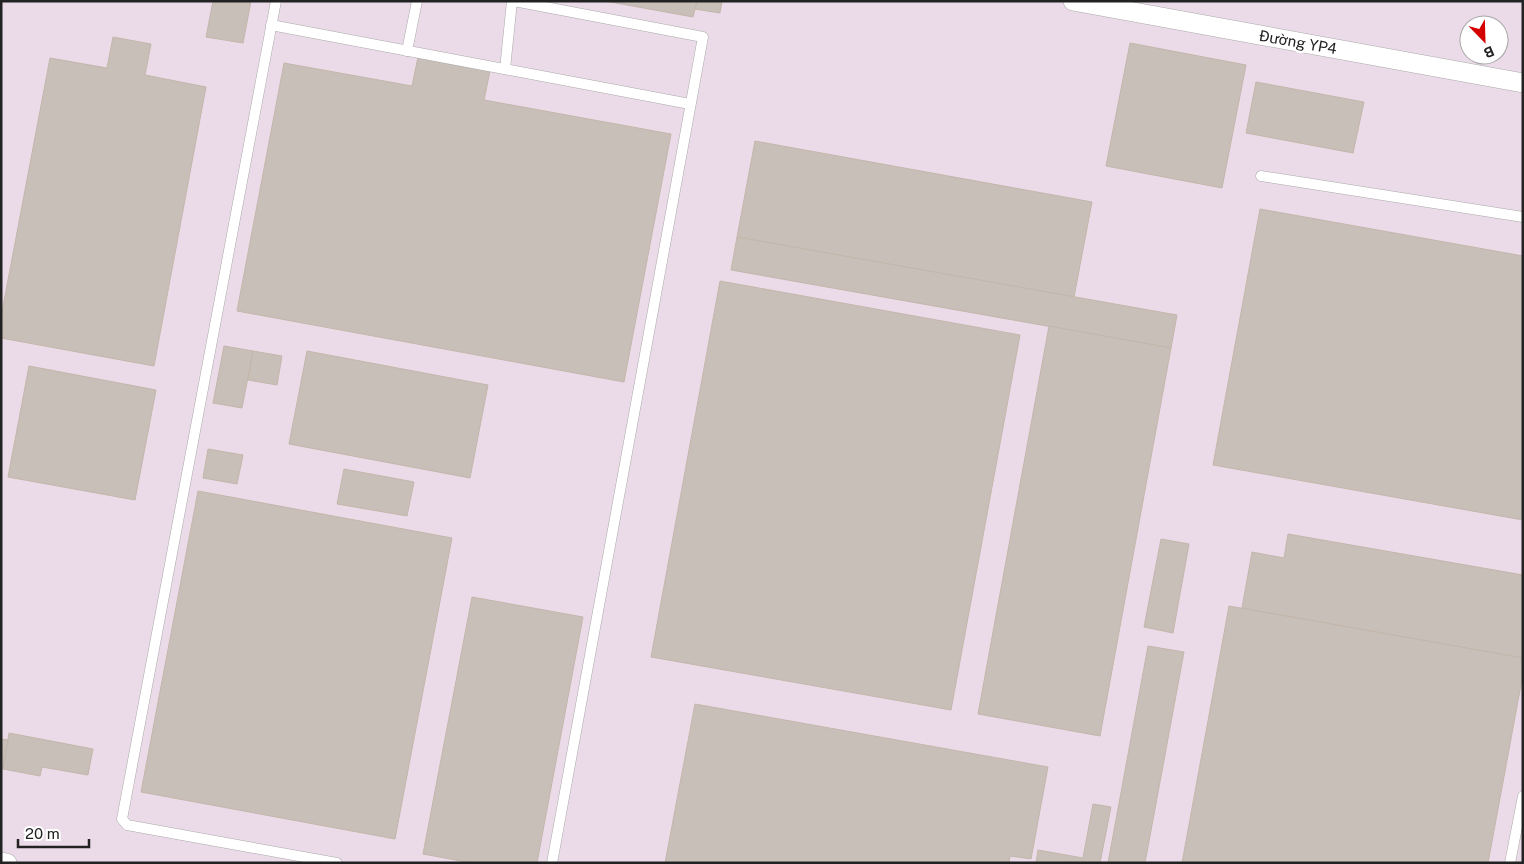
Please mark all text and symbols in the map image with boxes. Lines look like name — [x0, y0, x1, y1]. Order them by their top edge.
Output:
north arrow — [1459, 15, 1509, 65]
street label: Đường YP4 — [1258, 27, 1338, 57]
text: B — [1482, 43, 1497, 61]
scale bar — [18, 816, 89, 848]
text: 20 m — [25, 825, 60, 842]

